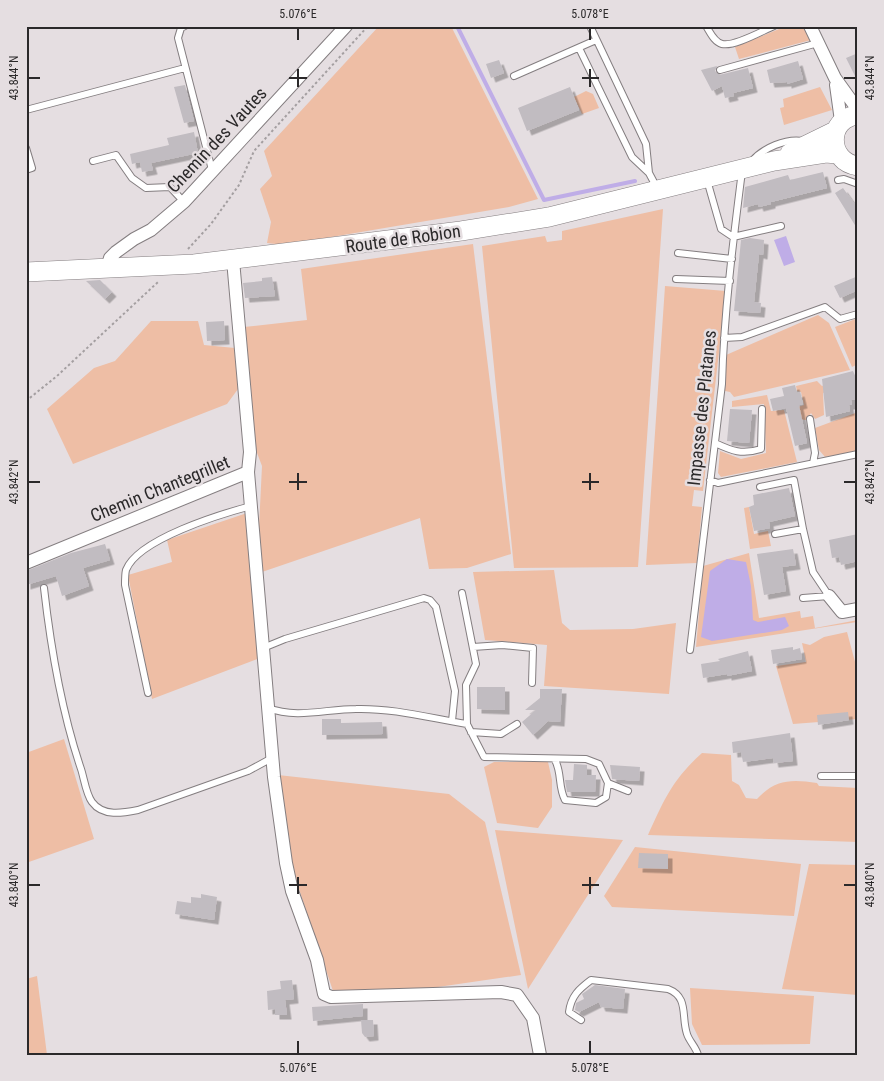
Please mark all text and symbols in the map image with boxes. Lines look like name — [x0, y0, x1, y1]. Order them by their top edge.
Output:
text: 5.076°E — [279, 7, 317, 21]
text: 5.078°E — [571, 7, 609, 21]
text: 43.844°N — [7, 56, 21, 100]
text: 43.844°N — [863, 56, 877, 100]
street label: Chemin des Vautes — [162, 83, 271, 197]
street label: Route de Robion — [344, 220, 462, 257]
street label: Impasse des Platanes — [683, 329, 720, 487]
street label: Chemin Chantegrillet — [87, 451, 233, 526]
text: 43.842°N — [7, 460, 21, 504]
text: 43.842°N — [863, 460, 877, 504]
text: 43.840°N — [7, 863, 21, 907]
text: 43.840°N — [863, 863, 877, 907]
text: 5.076°E — [279, 1061, 317, 1075]
text: 5.078°E — [571, 1061, 609, 1075]

